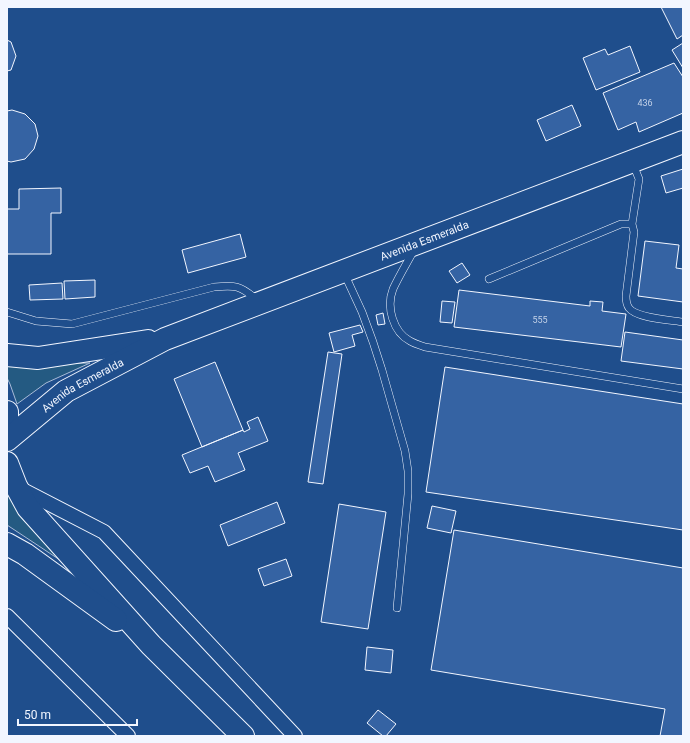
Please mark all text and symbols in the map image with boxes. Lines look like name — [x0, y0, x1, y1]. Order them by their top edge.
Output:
house number: 436 — [637, 98, 653, 108]
street label: Avenida Esmeralda — [378, 218, 470, 263]
house number: 555 — [532, 315, 548, 325]
street label: Avenida Esmeralda — [39, 355, 126, 415]
scale bar — [18, 701, 137, 727]
text: 50 m — [24, 708, 51, 722]

